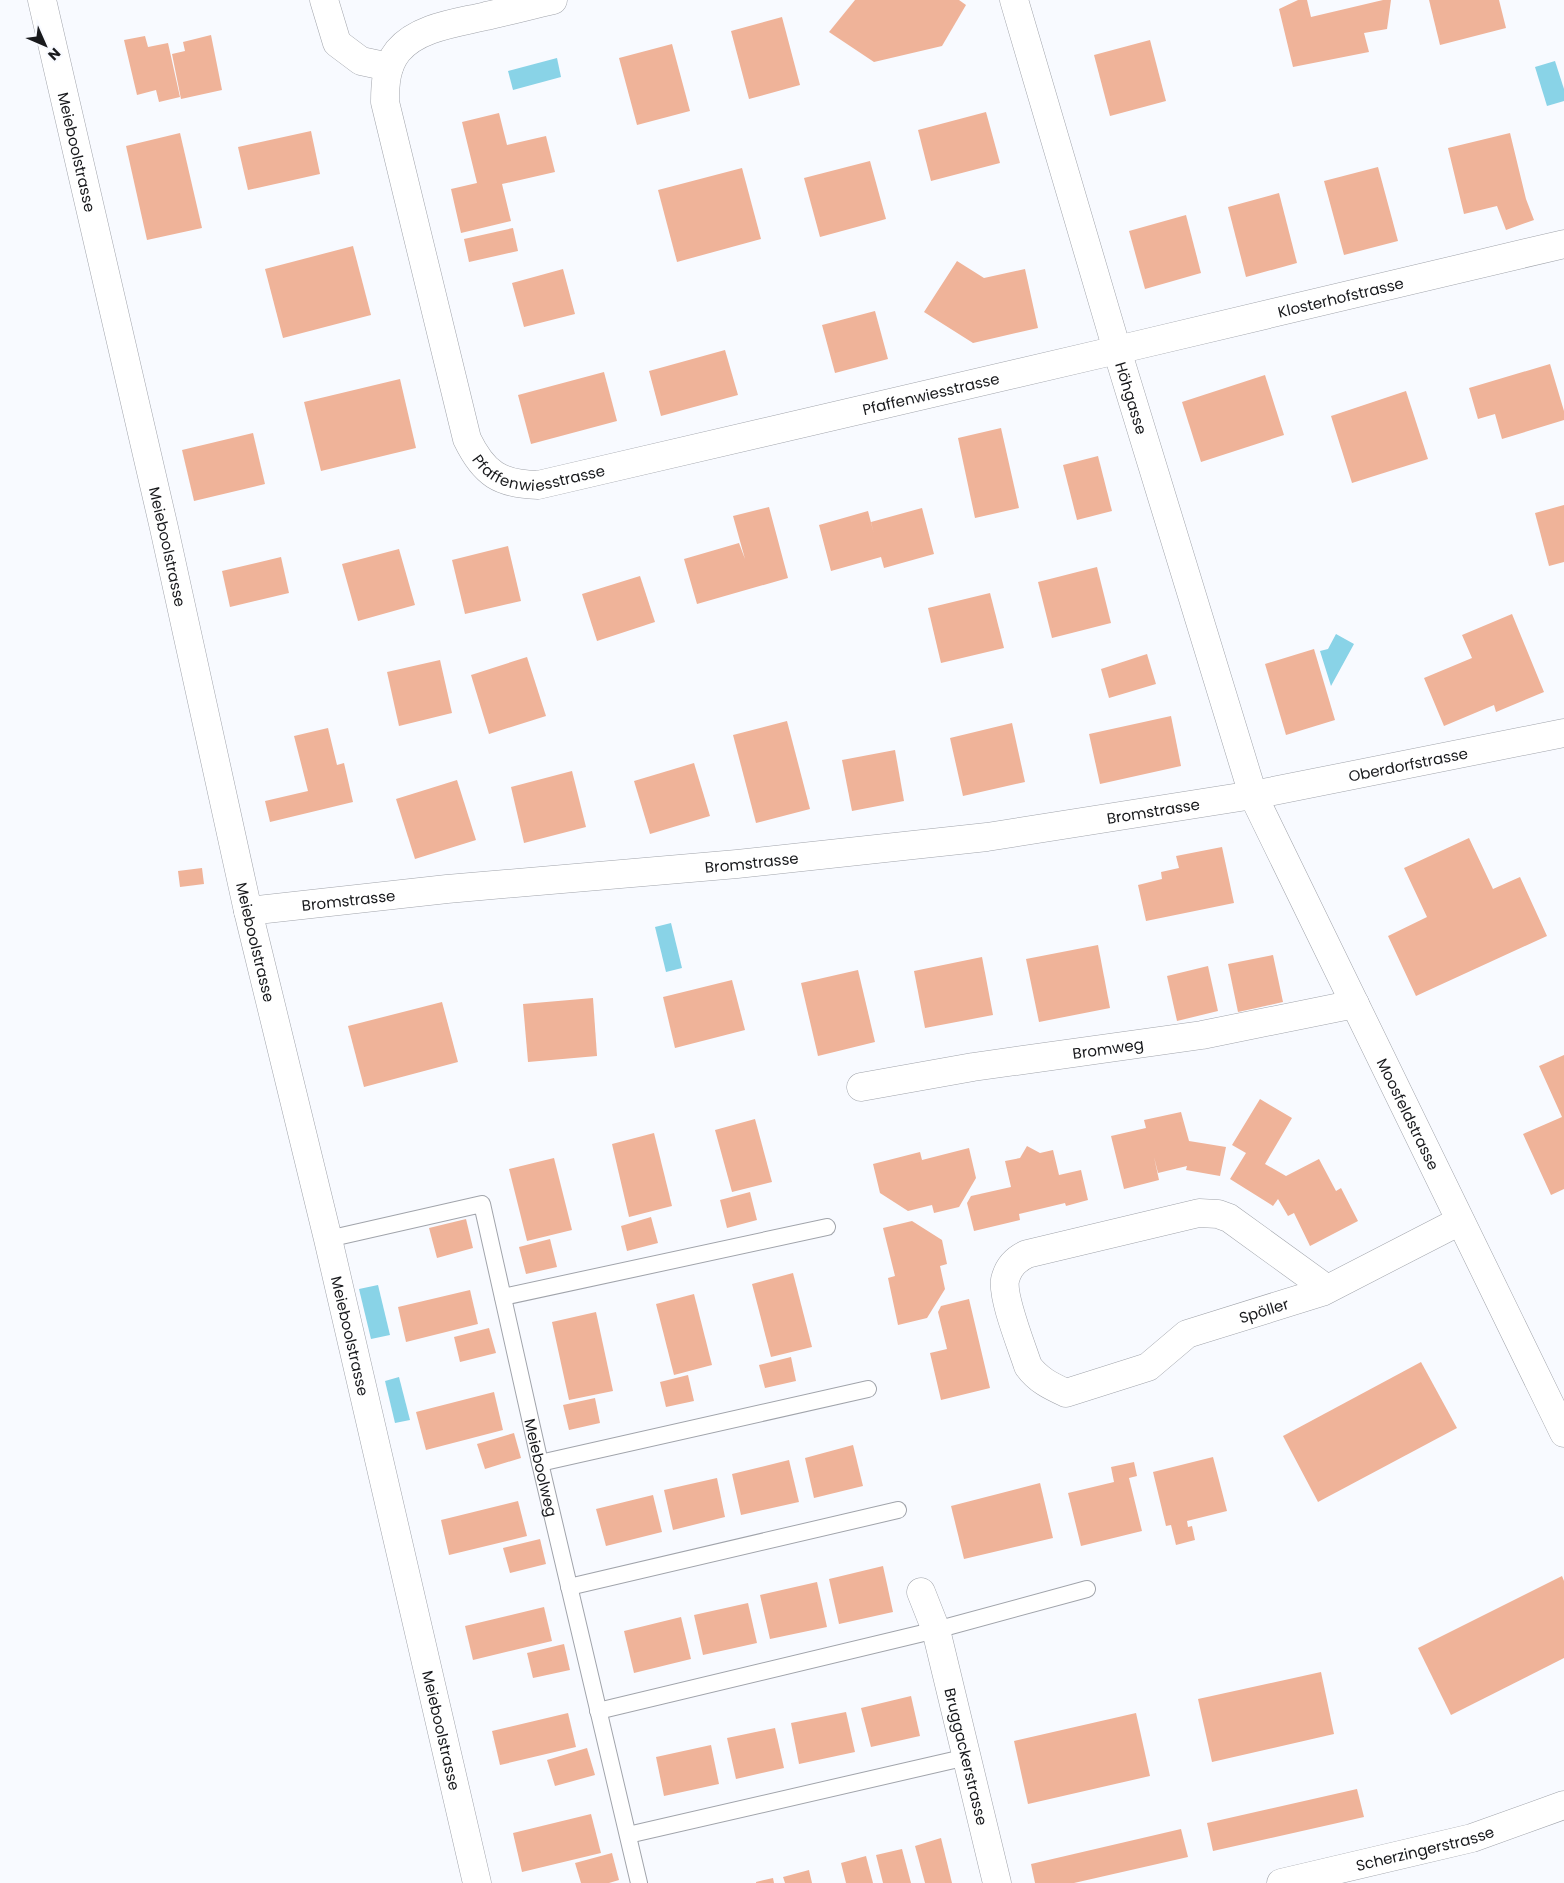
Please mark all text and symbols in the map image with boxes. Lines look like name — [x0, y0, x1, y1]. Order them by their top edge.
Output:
north arrow — [20, 20, 70, 70]
text: N — [43, 43, 65, 65]
street label: Meieboolstrasse — [53, 90, 101, 214]
street label: Klosterhofstrasse — [1276, 272, 1406, 322]
street label: Höhgasse — [1111, 359, 1153, 437]
street label: Pfaffenwiesstrasse — [860, 367, 1001, 420]
street label: Pfaffenwiesstrasse — [468, 450, 607, 496]
street label: Meieboolstrasse — [144, 485, 191, 609]
street label: Oberdorfstrasse — [1346, 742, 1469, 786]
street label: Bromstrasse — [1105, 793, 1201, 828]
street label: Bromstrasse — [704, 847, 799, 877]
street label: Meieboolstrasse — [231, 880, 280, 1004]
street label: Bromstrasse — [301, 884, 396, 915]
street label: Bromweg — [1071, 1033, 1145, 1064]
street label: Moosfeldstrasse — [1372, 1054, 1445, 1173]
street label: Meieboolstrasse — [326, 1274, 374, 1398]
street label: Spöller — [1236, 1292, 1291, 1328]
street label: Meieboolweg — [520, 1416, 563, 1519]
street label: Meieboolstrasse — [418, 1668, 466, 1792]
street label: Bruggackerstrasse — [940, 1686, 993, 1827]
street label: Scherzingerstrasse — [1354, 1820, 1497, 1876]

